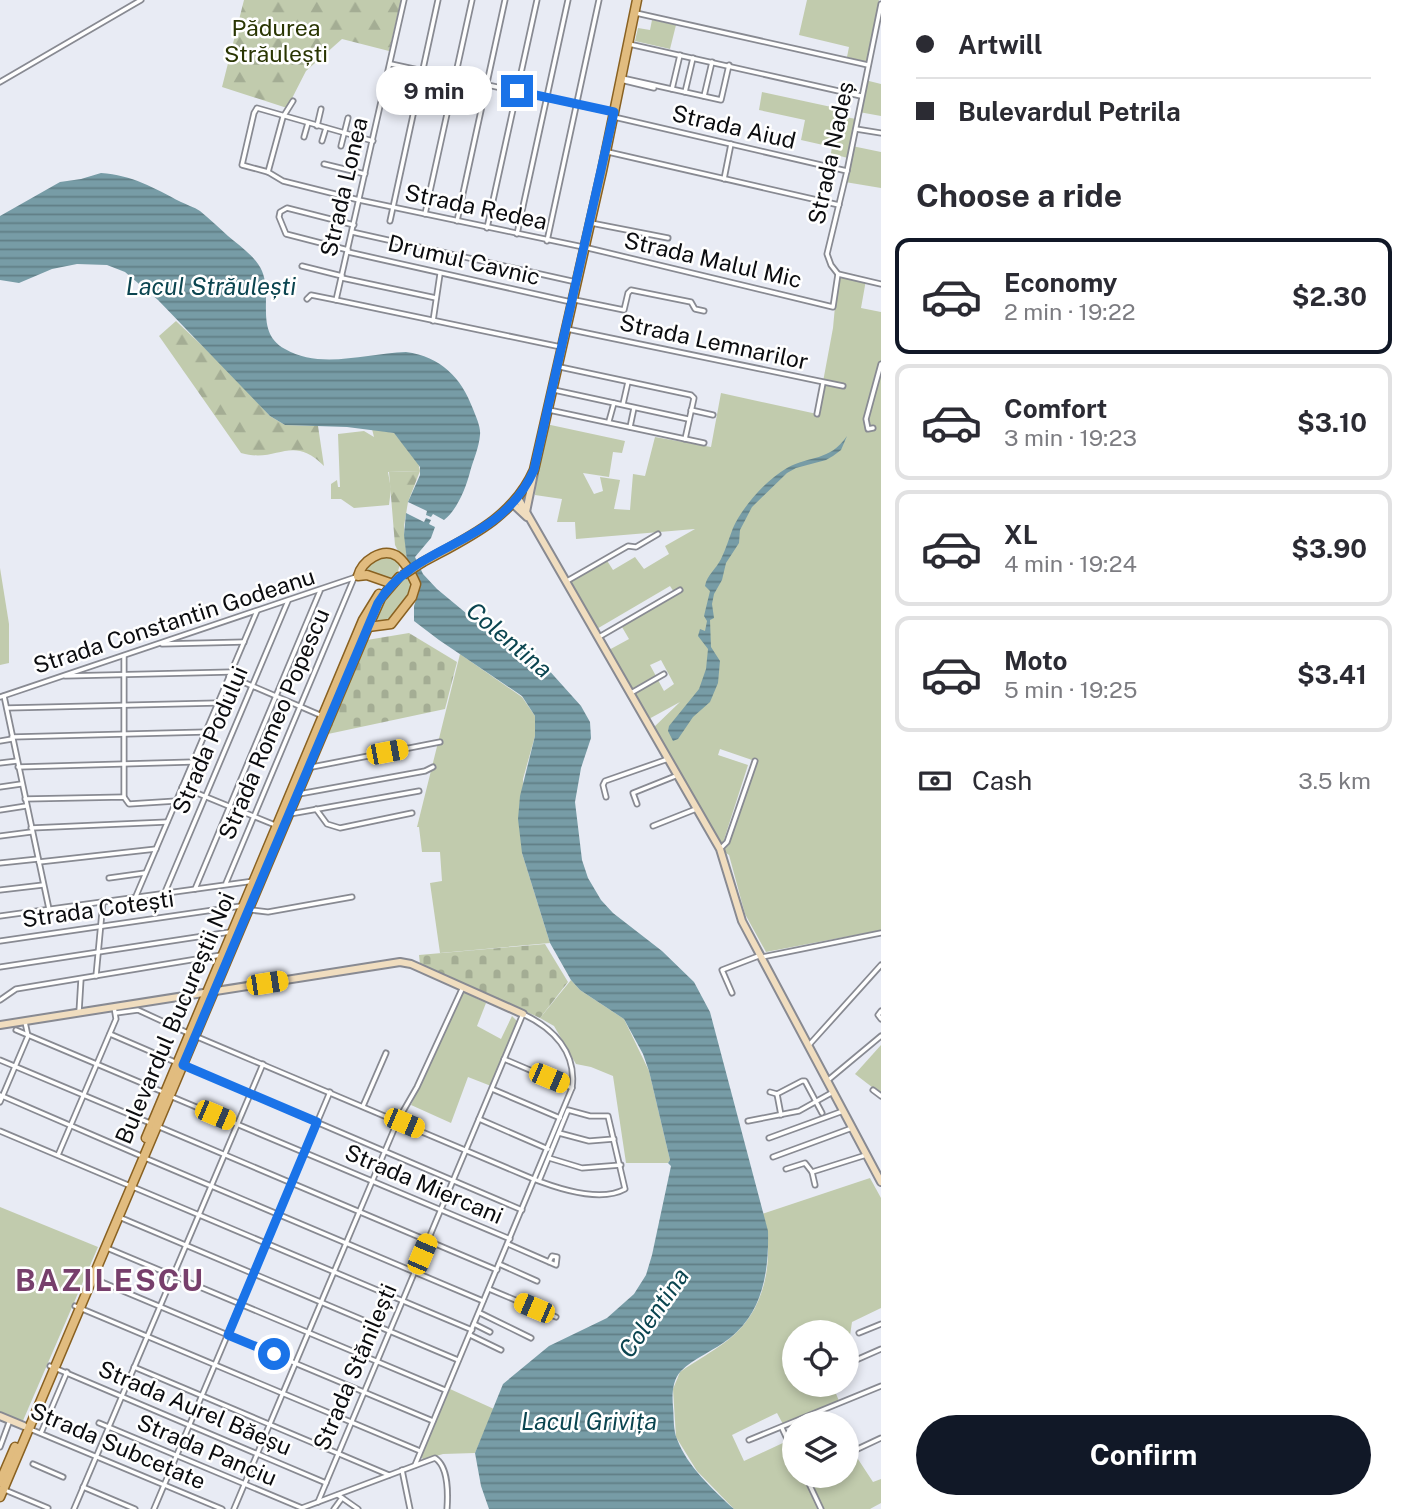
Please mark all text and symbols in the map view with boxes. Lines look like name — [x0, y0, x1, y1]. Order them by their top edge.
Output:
park label: Pădurea Străulești — [224, 14, 328, 67]
text: Artwill — [958, 29, 1043, 60]
callout: 9 min — [377, 66, 492, 116]
route end — [501, 75, 533, 107]
text: 9 min — [404, 77, 464, 104]
street label: Strada Nadeș — [802, 79, 859, 227]
text: Bulevardul Petrila — [958, 96, 1181, 127]
street label: Strada Aiud — [670, 99, 799, 154]
street label: Strada Lonea — [314, 115, 373, 259]
text: Choose a ride — [916, 177, 1122, 214]
street label: Strada Redea — [403, 178, 550, 235]
street label: Strada Malul Mic — [622, 226, 805, 293]
street label: Drumul Cavnic — [385, 229, 543, 290]
icon: car — [920, 265, 983, 328]
text: Economy — [1004, 267, 1117, 298]
water label: Lacul Străulești — [126, 272, 296, 300]
text: $2.30 — [1292, 281, 1367, 312]
text: 2 min · 19:22 — [1004, 298, 1135, 325]
street label: Strada Lemnarilor — [617, 308, 811, 375]
icon: car — [920, 391, 983, 454]
text: Comfort — [1004, 393, 1107, 424]
text: $3.10 — [1297, 407, 1367, 438]
text: 3 min · 19:23 — [1004, 424, 1137, 451]
icon: car — [920, 517, 983, 580]
text: XL — [1004, 519, 1038, 550]
text: $3.90 — [1291, 533, 1367, 564]
text: 4 min · 19:24 — [1004, 550, 1137, 577]
street label: Strada Constantin Godeanu — [30, 562, 318, 679]
water label: Colentina — [461, 596, 558, 683]
street label: Strada Romeo Popescu — [213, 604, 334, 843]
icon: car — [920, 643, 983, 706]
text: Moto — [1004, 645, 1067, 676]
text: $3.41 — [1297, 659, 1367, 690]
street label: Strada Podului — [166, 662, 253, 818]
text: 5 min · 19:25 — [1004, 676, 1137, 703]
car — [365, 738, 410, 766]
icon: cash — [916, 762, 954, 800]
text: Cash — [972, 765, 1032, 796]
text: 3.5 km — [1298, 767, 1371, 794]
street label: Strada Cotești — [20, 884, 176, 933]
street label: Bulevardul Bucureștii Noi — [109, 888, 240, 1148]
car — [245, 969, 290, 997]
car — [526, 1060, 573, 1096]
car — [192, 1097, 239, 1133]
car — [381, 1105, 428, 1141]
street label: Strada Miercani — [341, 1138, 507, 1229]
car — [405, 1231, 440, 1277]
district label: BAZILESCU — [15, 1262, 205, 1298]
water label: Colentina — [612, 1262, 694, 1363]
street label: Strada Stănilești — [307, 1279, 402, 1454]
car — [511, 1290, 558, 1326]
map controls — [782, 1320, 859, 1488]
button: locate — [782, 1320, 859, 1397]
route start — [258, 1338, 290, 1370]
street label: Strada Aurel Băeșu — [94, 1355, 296, 1460]
street label: Strada Subcetate — [27, 1396, 210, 1495]
water label: Lacul Grivița — [521, 1407, 657, 1435]
street label: Strada Panciu — [133, 1408, 281, 1491]
button: layers — [782, 1411, 859, 1488]
button: Confirm — [916, 1415, 1371, 1495]

